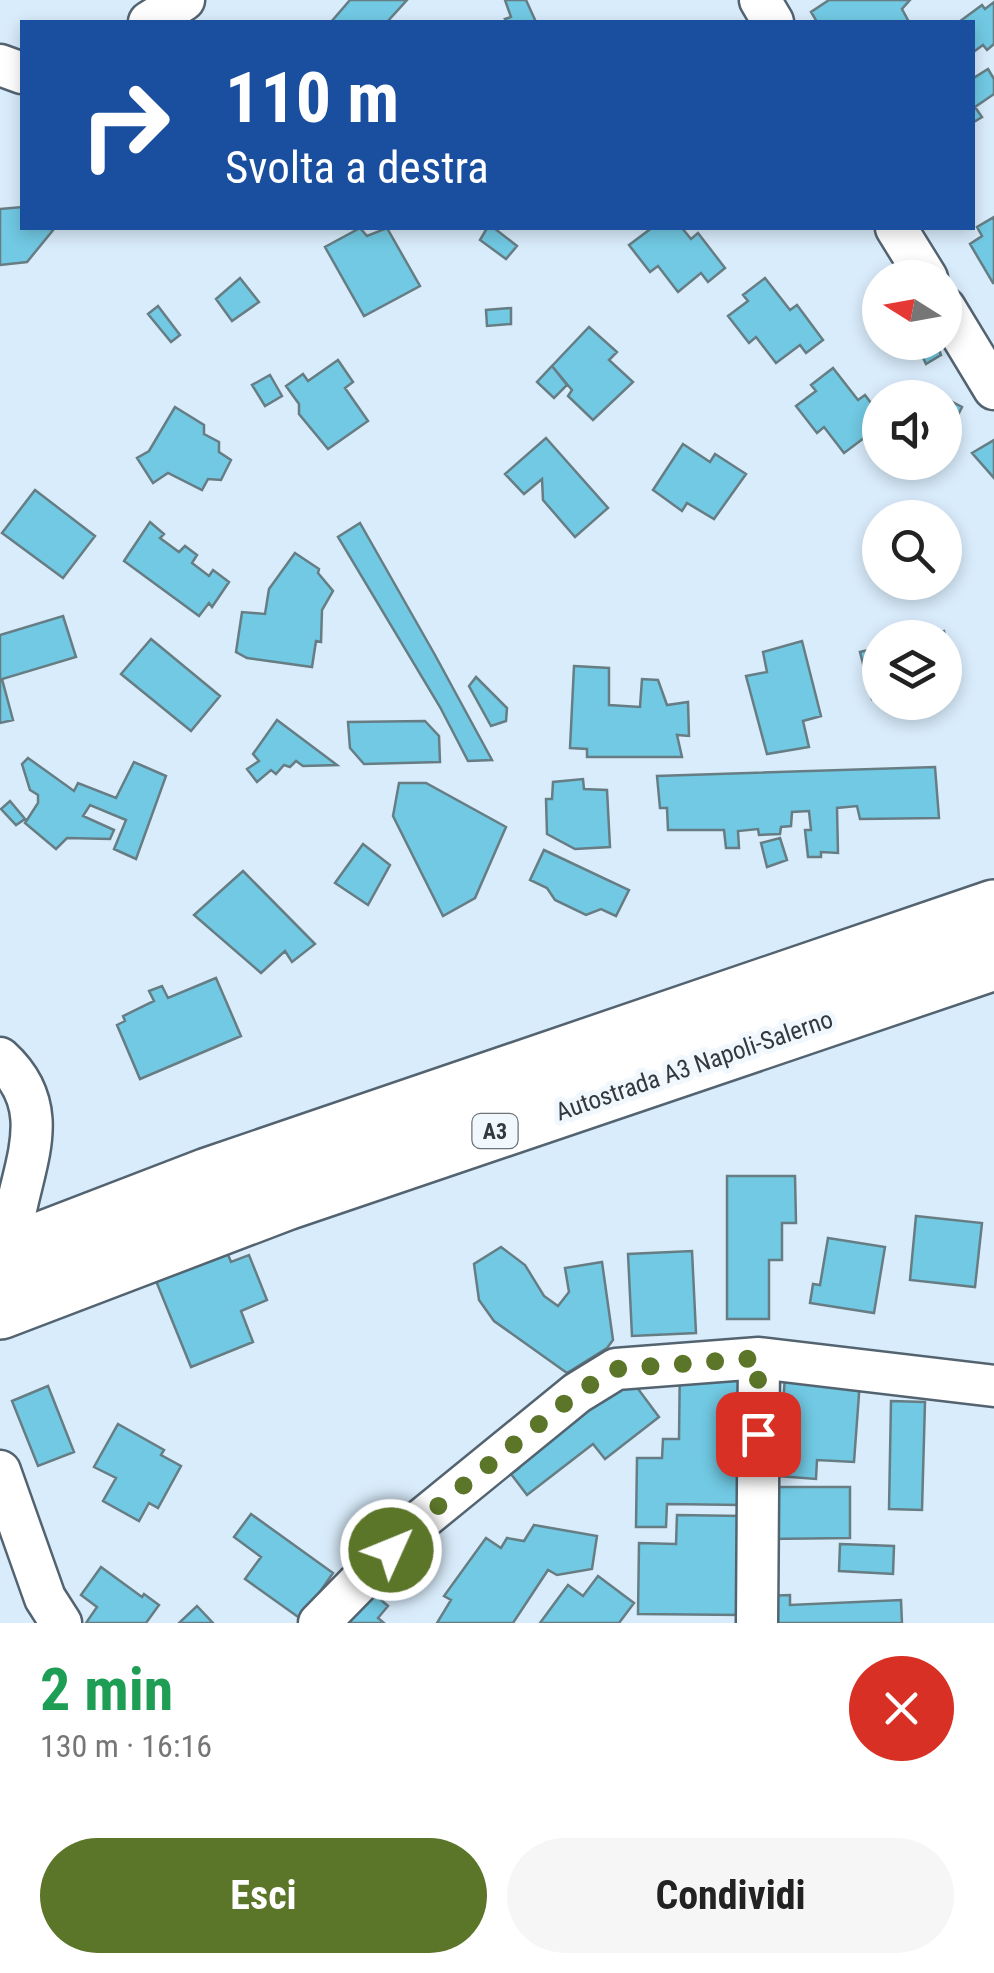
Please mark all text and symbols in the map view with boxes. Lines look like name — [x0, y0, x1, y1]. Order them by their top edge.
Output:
text: 110 m — [225, 57, 399, 139]
icon: right — [60, 60, 190, 190]
text: Svolta a destra — [225, 141, 489, 194]
north arrow — [862, 260, 962, 360]
map controls — [862, 260, 962, 720]
button: sound — [862, 380, 962, 480]
button: search — [862, 500, 962, 600]
button: layers — [862, 620, 962, 720]
street label: Autostrada A3 Napoli-Salerno — [552, 1004, 837, 1127]
road number: A3 — [472, 1114, 518, 1148]
pin — [716, 1392, 801, 1477]
icon: arrive — [731, 1407, 786, 1462]
position arrow — [339, 1498, 443, 1602]
text: 2 min — [40, 1654, 173, 1725]
button: close — [849, 1656, 954, 1761]
text: 130 m · 16:16 — [40, 1727, 212, 1765]
button: Esci — [40, 1838, 487, 1953]
button: Condividi — [507, 1838, 954, 1953]

